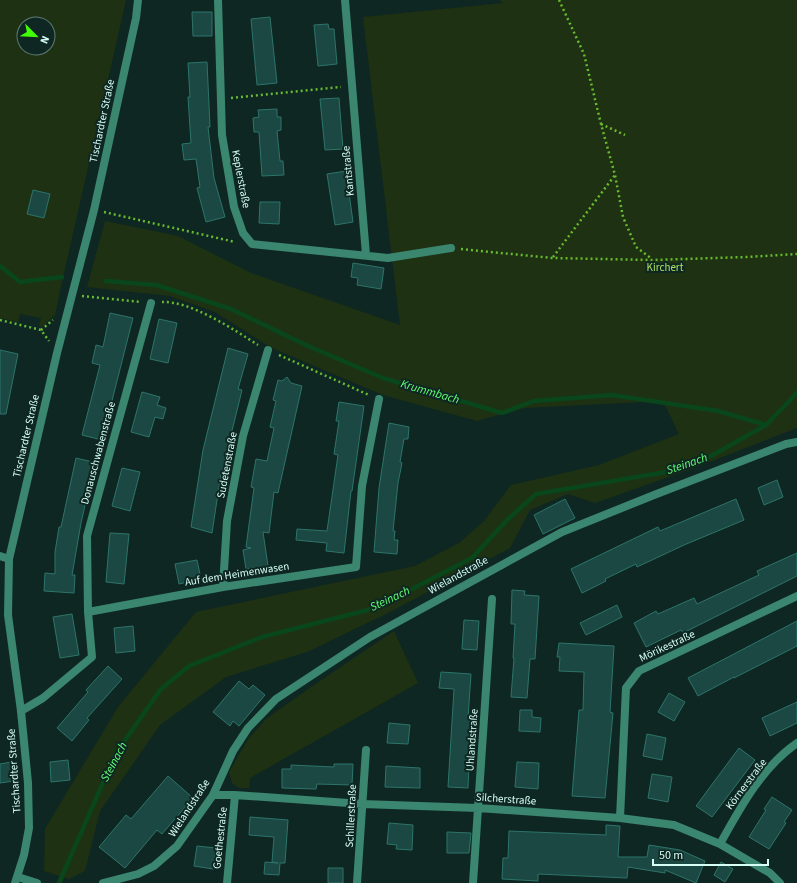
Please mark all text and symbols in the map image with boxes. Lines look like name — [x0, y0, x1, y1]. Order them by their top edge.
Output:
north arrow — [16, 16, 56, 56]
text: N — [36, 33, 53, 46]
street label: Tischardter Straße — [86, 77, 118, 164]
street label: Kantstraße — [338, 145, 358, 197]
street label: Keplerstraße — [228, 149, 254, 210]
park label: Kirchert — [647, 260, 684, 275]
water label: Krummbach — [399, 375, 461, 409]
street label: Tischardter Straße — [9, 392, 43, 479]
street label: Donauschwabenstraße — [77, 399, 119, 506]
street label: Sudetenstraße — [213, 430, 241, 499]
water label: Steinach — [664, 449, 710, 479]
street label: Wielandstraße — [425, 552, 491, 598]
street label: Auf dem Heimenwasen — [184, 558, 290, 590]
water label: Steinach — [367, 582, 413, 616]
street label: Mörikestraße — [637, 626, 698, 666]
street label: Uhlandstraße — [462, 708, 482, 772]
street label: Tischardter Straße — [4, 728, 24, 814]
water label: Steinach — [96, 739, 132, 785]
street label: Körnerstraße — [722, 755, 770, 813]
street label: Wielandstraße — [165, 776, 214, 840]
street label: Schillerstraße — [342, 783, 360, 848]
street label: Silcherstraße — [475, 789, 537, 809]
street label: Goethestraße — [209, 806, 231, 870]
scale bar — [653, 841, 768, 867]
text: 50 m — [659, 847, 683, 864]

